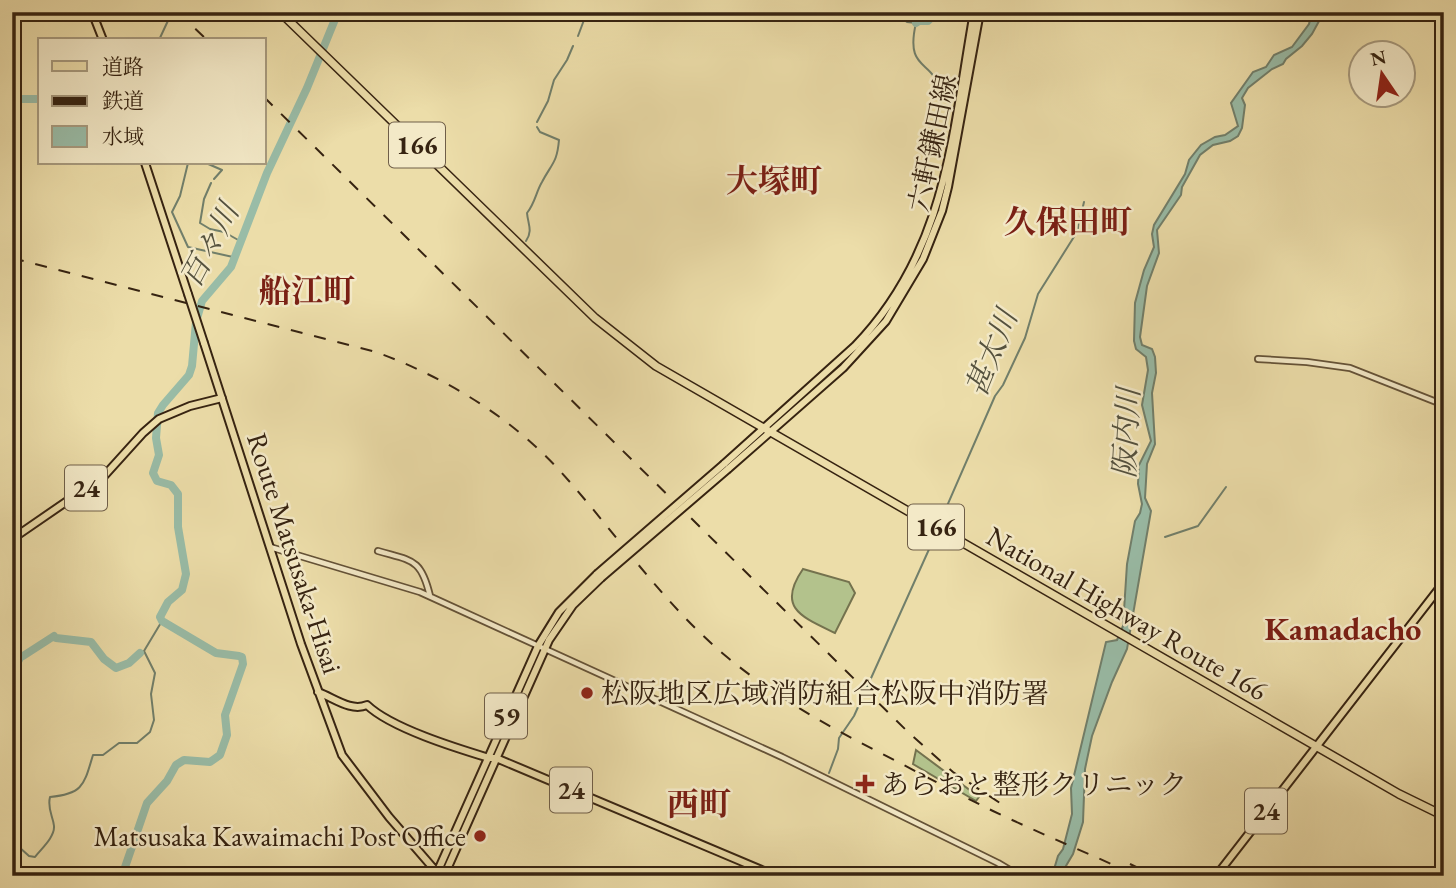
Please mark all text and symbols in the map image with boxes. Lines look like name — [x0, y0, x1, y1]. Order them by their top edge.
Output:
legend — [38, 38, 266, 164]
north arrow — [1348, 38, 1418, 108]
text: N — [1368, 44, 1389, 72]
text: 道路 — [102, 53, 144, 80]
street label: 六軒鎌田線 — [900, 71, 964, 215]
text: 鉄道 — [102, 87, 144, 114]
road number: 166 — [389, 122, 445, 168]
text: 水域 — [102, 123, 144, 150]
district label: 大塚町 — [726, 160, 822, 202]
water label: 百々川 — [171, 193, 249, 294]
district label: 久保田町 — [1004, 201, 1132, 243]
district label: 船江町 — [259, 270, 355, 312]
water label: 甚太川 — [956, 301, 1027, 402]
water label: 阪内川 — [1104, 384, 1148, 479]
street label: Route Matsusaka-Hisai — [239, 428, 351, 678]
road number: 24 — [65, 466, 107, 510]
road number: 166 — [908, 505, 964, 550]
street label: National Highway Route 166 — [980, 518, 1274, 708]
district label: Kamadacho — [1265, 608, 1421, 650]
place label: 松阪地区広域消防組合松阪中消防署 — [601, 675, 1049, 711]
marker: 松阪地区広域消防組合松阪中消防署 — [579, 685, 595, 701]
road number: 59 — [485, 694, 527, 738]
place label: あらおと整形クリニック — [881, 766, 1187, 802]
road number: 24 — [550, 768, 592, 812]
marker: あらおと整形クリニック — [855, 774, 875, 794]
district label: 西町 — [667, 783, 731, 825]
road number: 24 — [1245, 789, 1287, 834]
place label: Matsusaka Kawaimachi Post Office — [94, 818, 466, 854]
marker: Matsusaka Kawaimachi Post Office — [472, 828, 488, 844]

